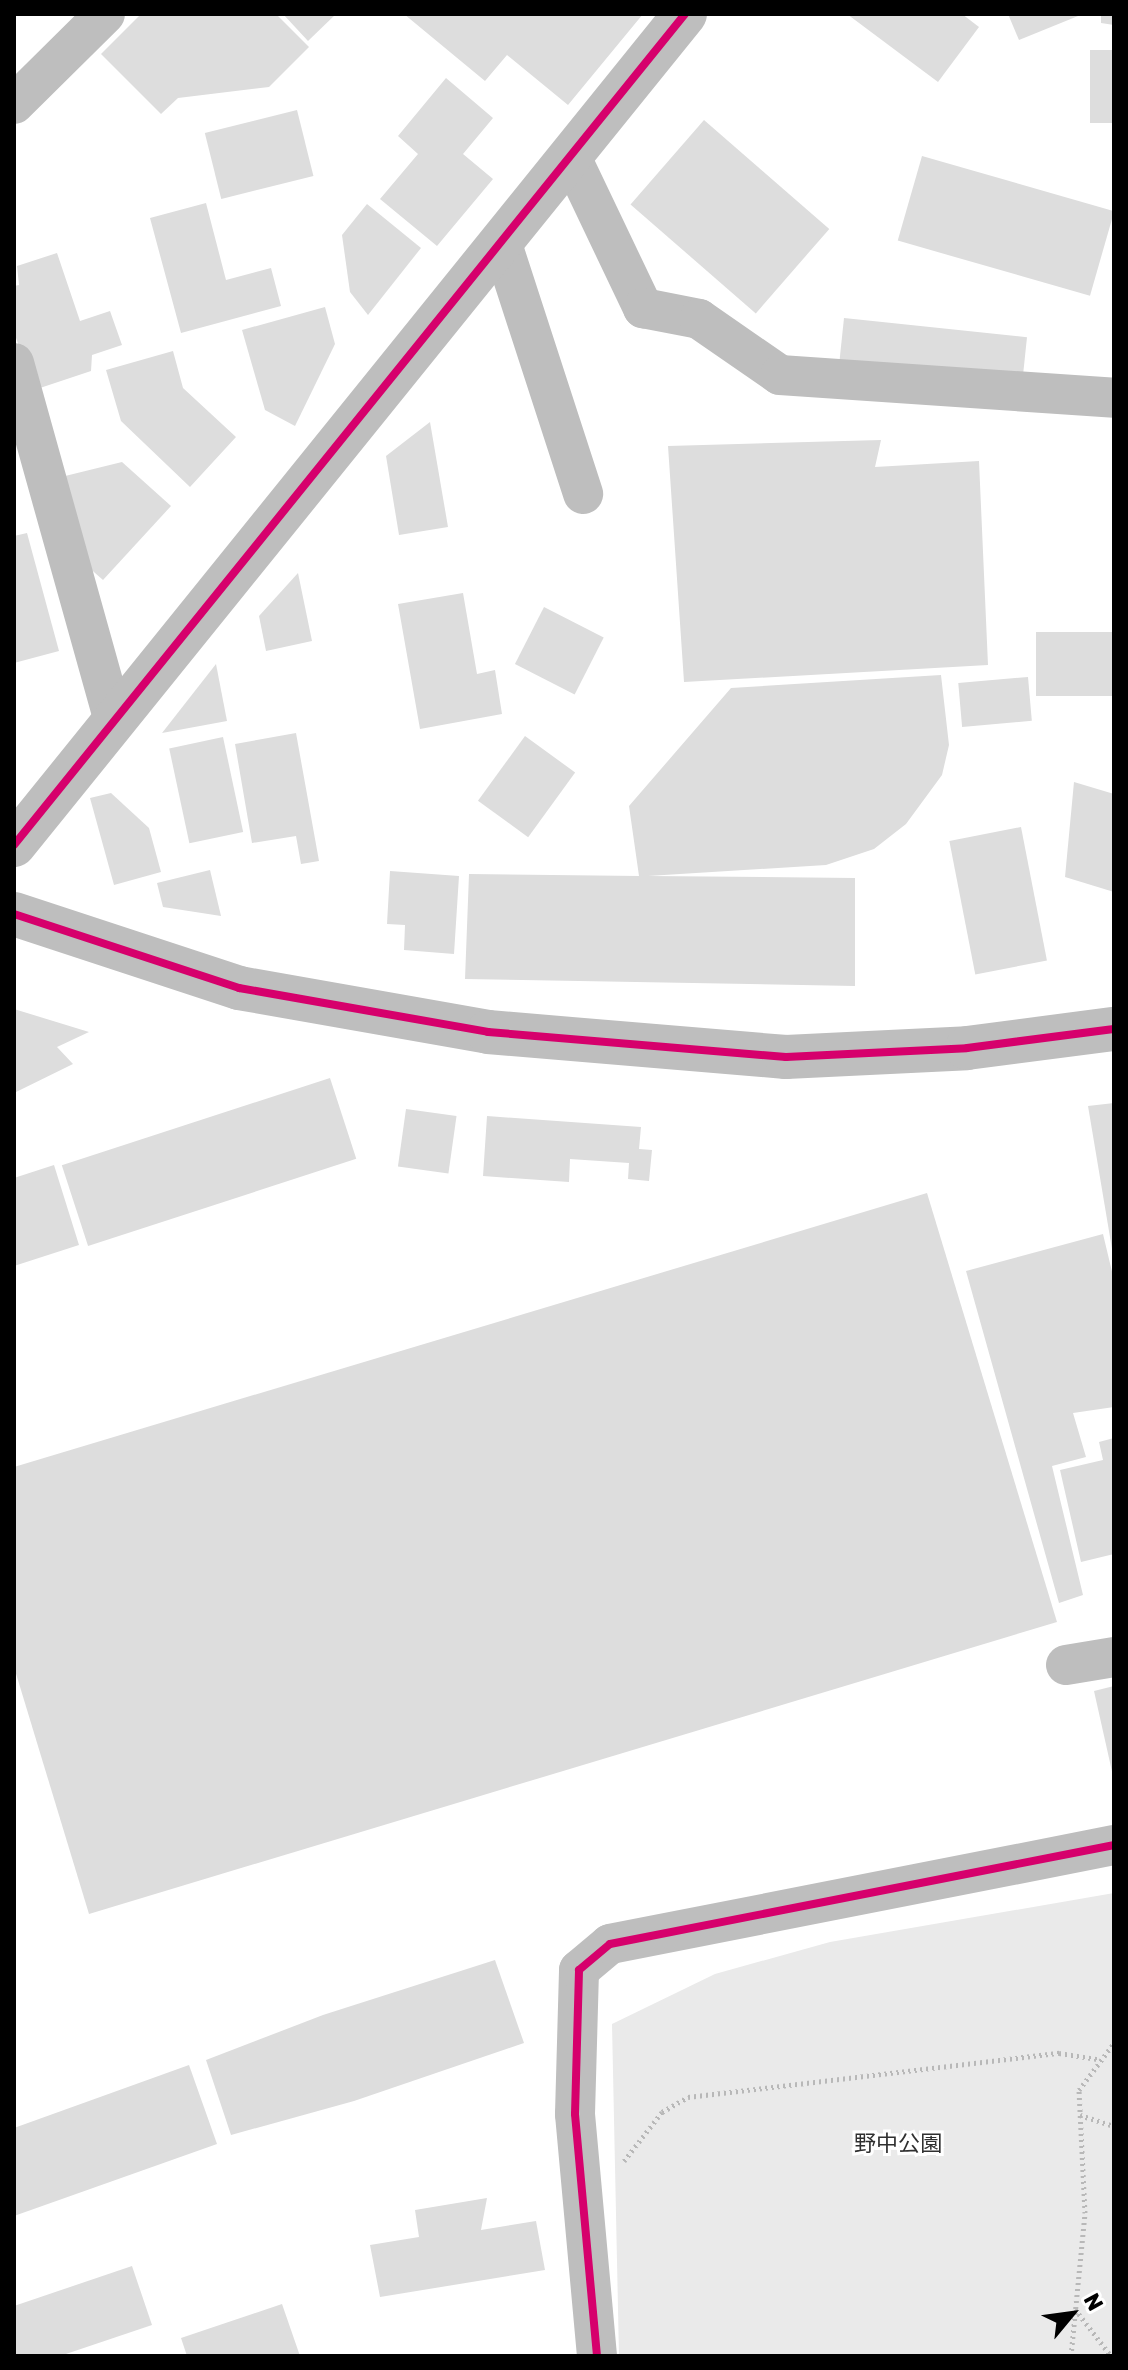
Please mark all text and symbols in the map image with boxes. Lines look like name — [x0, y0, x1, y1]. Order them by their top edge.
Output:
park label: 野中公園 — [854, 2131, 942, 2157]
north arrow — [1032, 2274, 1112, 2354]
text: N — [1078, 2289, 1109, 2316]

